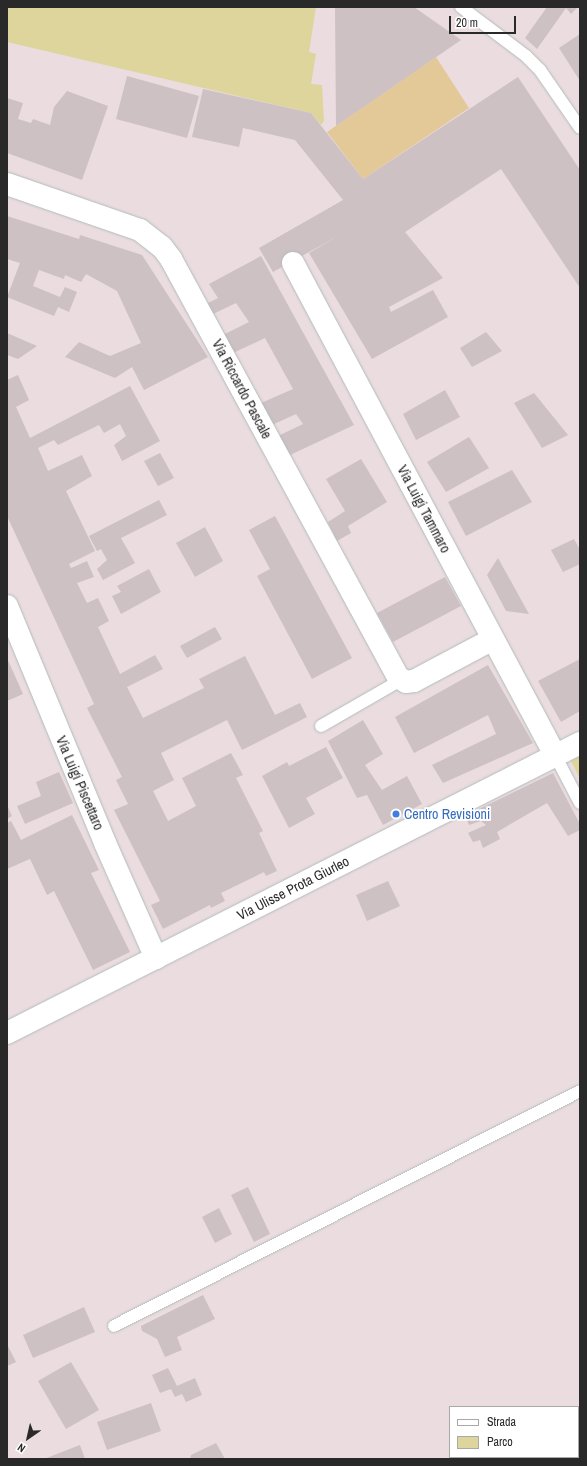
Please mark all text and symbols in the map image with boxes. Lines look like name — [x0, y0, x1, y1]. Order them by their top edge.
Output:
scale bar — [451, 8, 518, 34]
text: 20 m — [456, 15, 478, 31]
street label: Via Riccardo Pascale — [209, 336, 275, 442]
street label: Via Luigi Tammaro — [394, 462, 454, 556]
street label: Via Luigi Piscettaro — [53, 733, 107, 833]
place label: Centro Revisioni — [404, 806, 490, 822]
marker: Centro Revisioni — [391, 809, 401, 819]
street label: Via Ulisse Prota Giurleo — [234, 852, 352, 924]
legend — [449, 1406, 579, 1458]
text: Strada — [487, 1414, 516, 1430]
north arrow — [8, 1418, 48, 1458]
text: Parco — [487, 1434, 513, 1450]
text: N — [15, 1440, 28, 1456]

